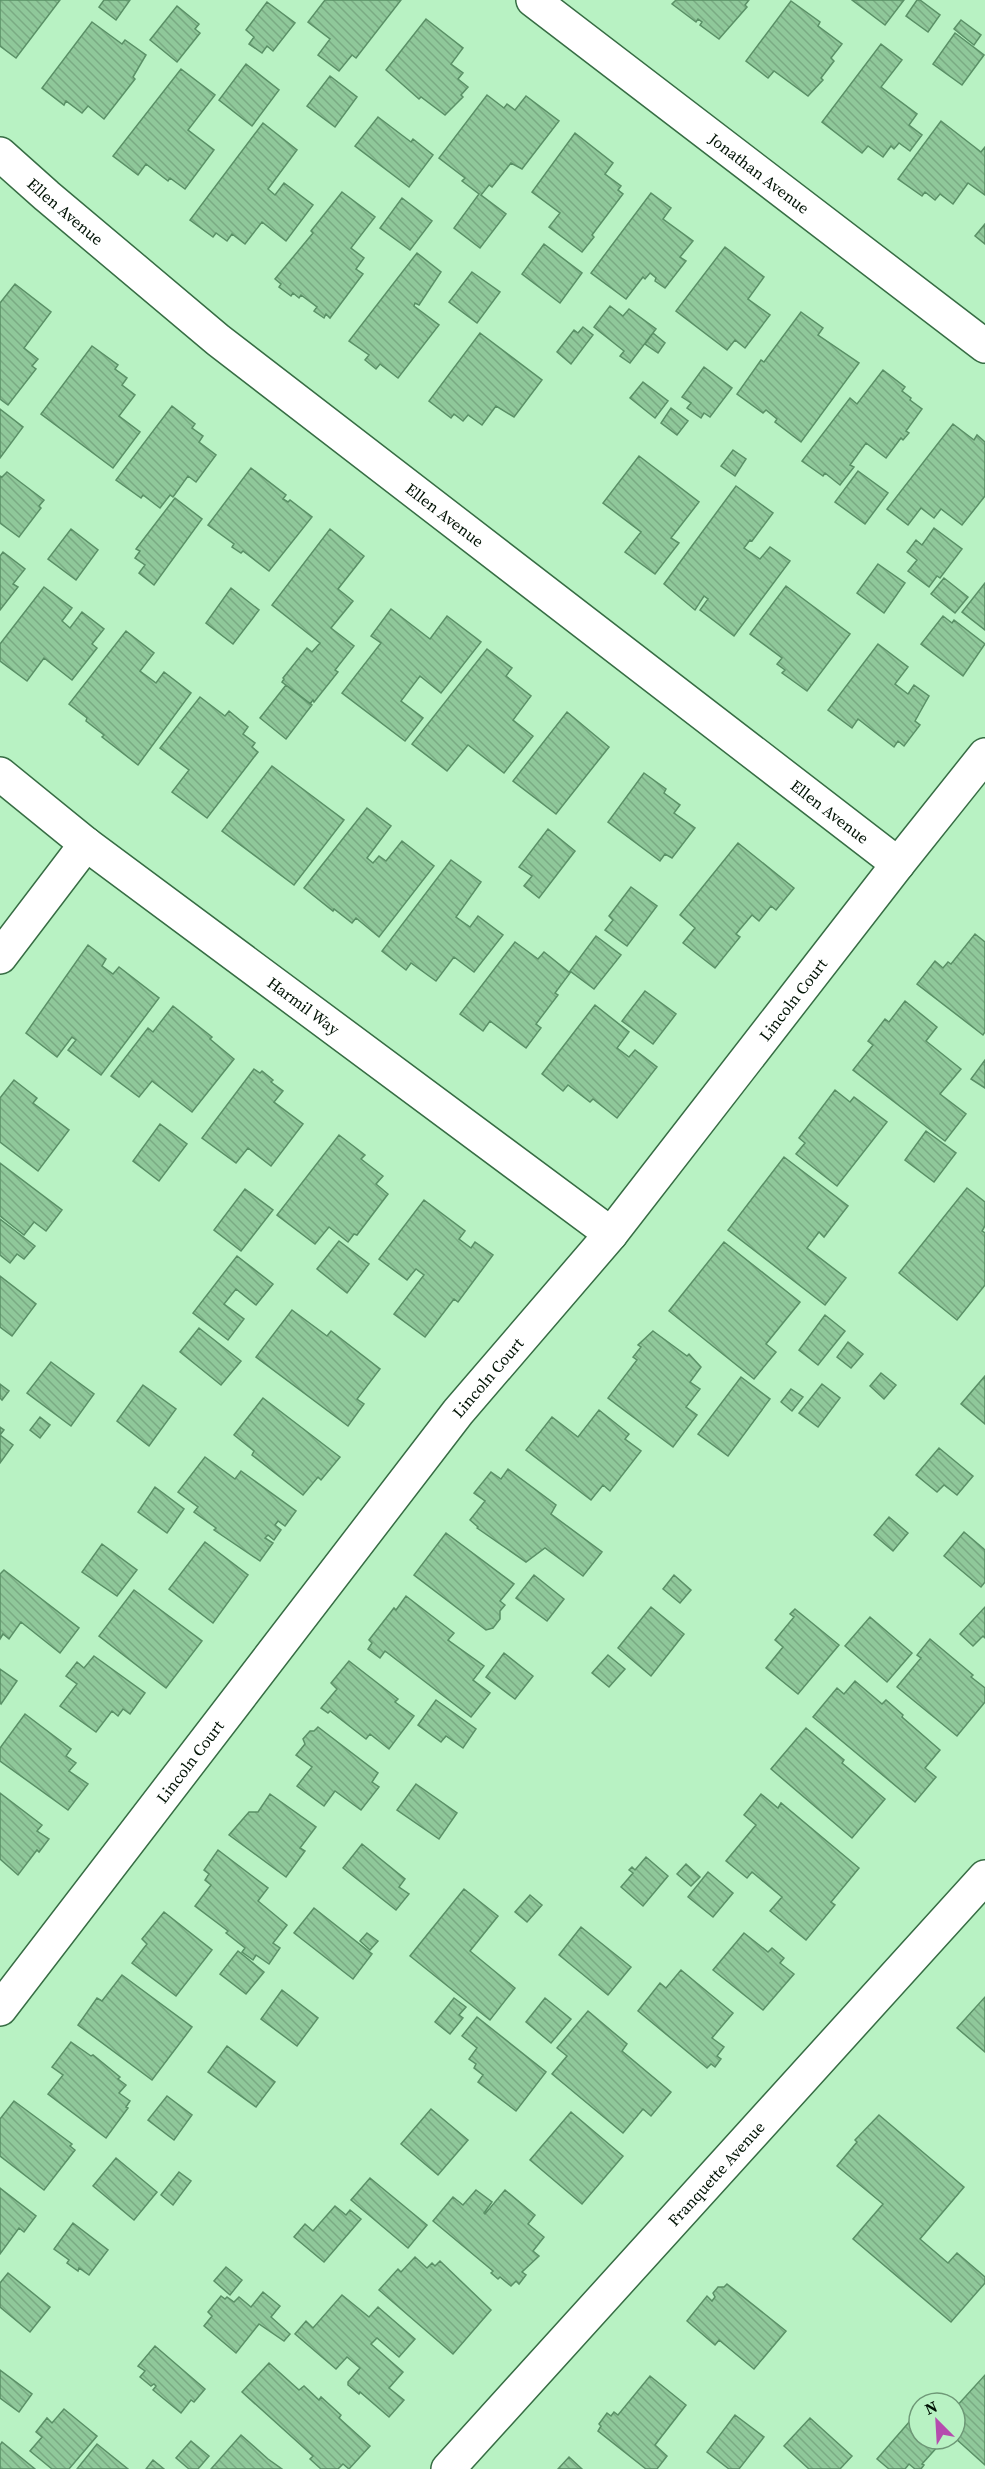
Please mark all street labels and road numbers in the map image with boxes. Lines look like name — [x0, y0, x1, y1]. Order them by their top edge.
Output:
street label: Jonathan Avenue — [704, 127, 814, 219]
street label: Ellen Avenue — [23, 173, 108, 250]
street label: Ellen Avenue — [401, 478, 489, 552]
street label: Ellen Avenue — [786, 774, 874, 849]
street label: Lincoln Court — [754, 953, 832, 1045]
street label: Harmil Way — [263, 972, 345, 1040]
street label: Lincoln Court — [447, 1332, 529, 1422]
street label: Lincoln Court — [151, 1715, 229, 1807]
street label: Franquette Avenue — [663, 2116, 769, 2231]

